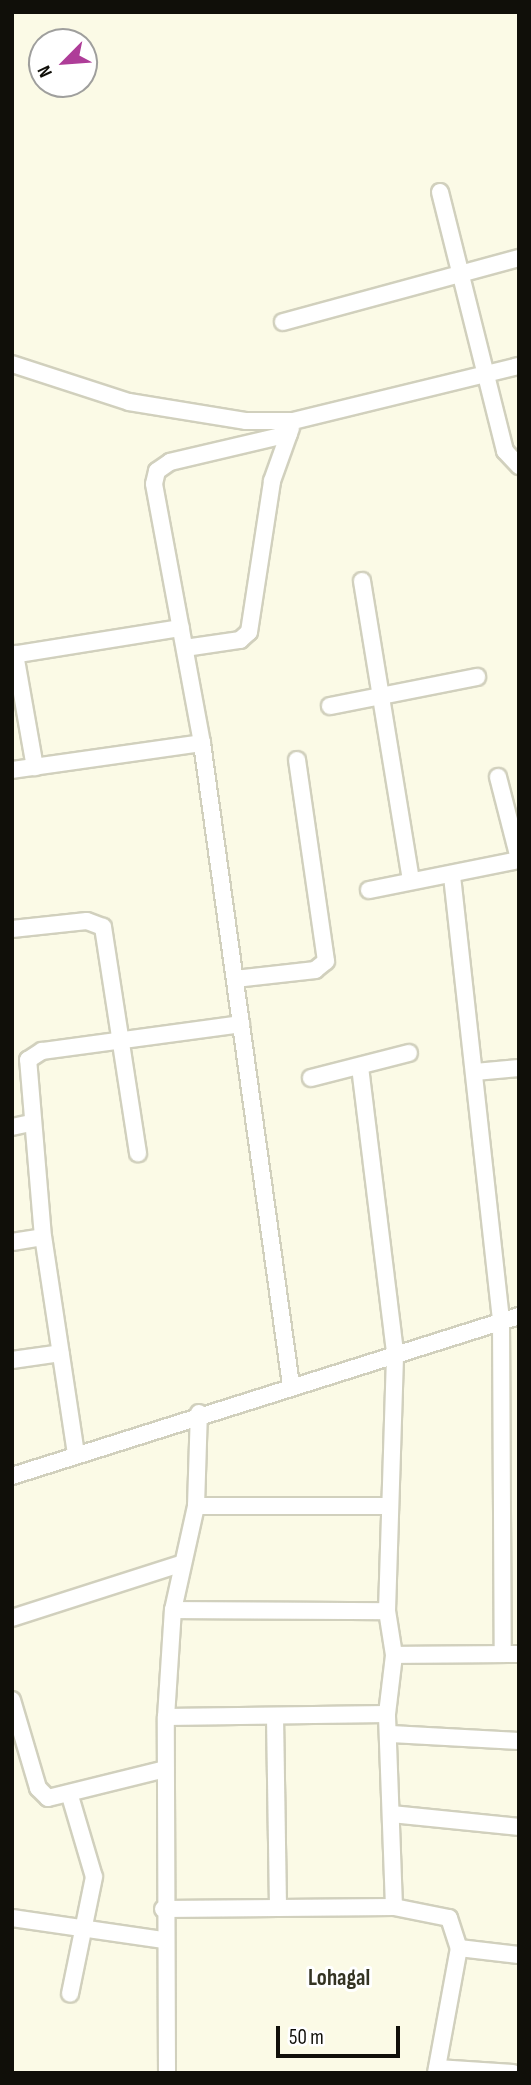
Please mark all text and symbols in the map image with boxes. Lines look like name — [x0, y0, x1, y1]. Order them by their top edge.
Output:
north arrow — [28, 28, 98, 98]
text: N — [33, 62, 58, 81]
district label: Lohagal — [308, 1964, 370, 1992]
scale bar — [279, 2011, 403, 2056]
text: 50 m — [289, 2025, 324, 2050]

